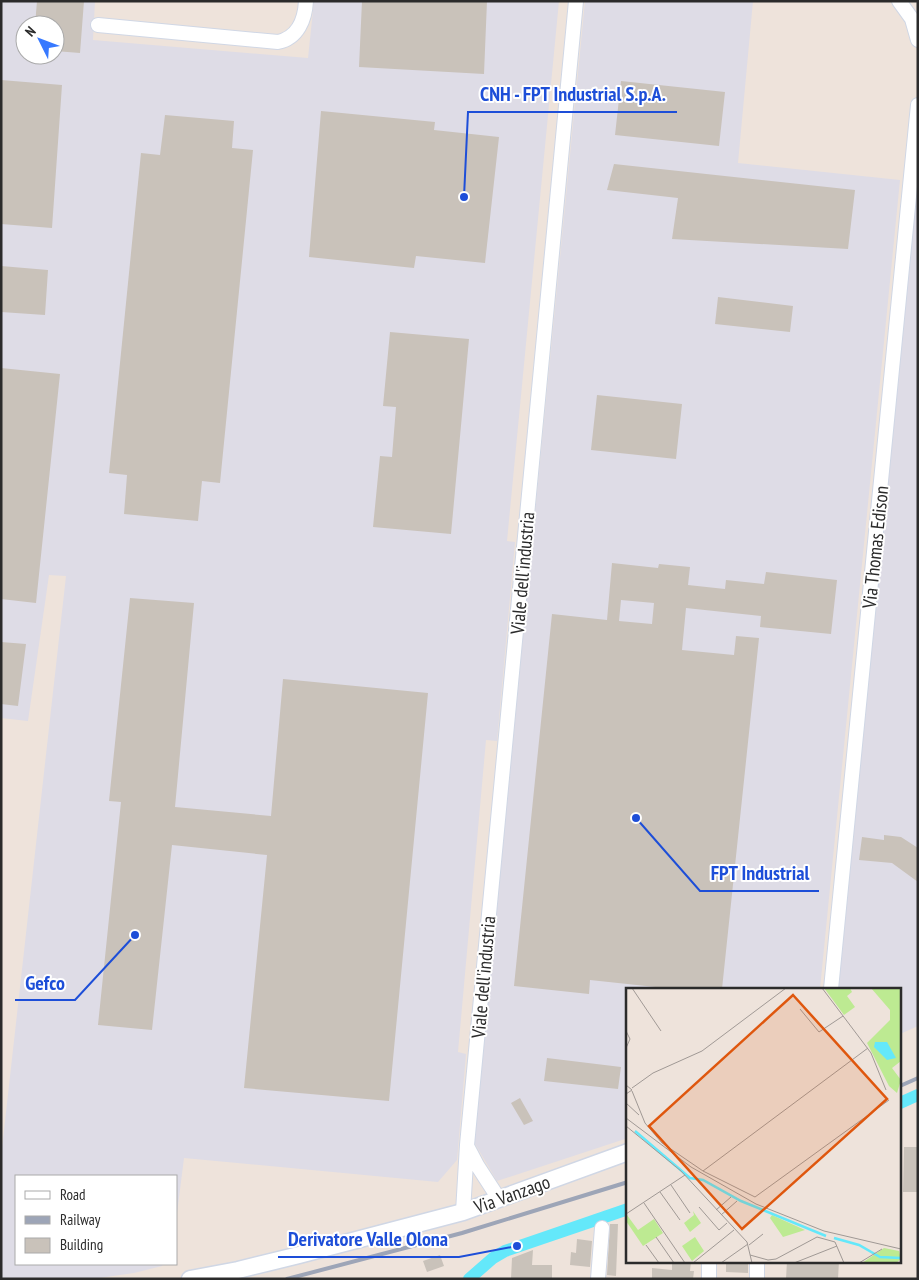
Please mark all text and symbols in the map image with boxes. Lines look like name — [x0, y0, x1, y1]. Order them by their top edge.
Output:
north arrow — [15, 15, 65, 65]
text: N — [21, 22, 40, 40]
callout: CNH - FPT Industrial S.p.A. — [468, 77, 677, 112]
text: CNH - FPT Industrial S.p.A. — [480, 81, 666, 107]
street label: Via Thomas Edison — [857, 485, 893, 610]
street label: Viale dell'industria — [505, 511, 539, 636]
callout: FPT Industrial — [700, 856, 819, 891]
text: FPT Industrial — [711, 860, 809, 886]
street label: Viale dell'industria — [466, 915, 500, 1040]
callout: Gefco — [15, 965, 75, 1000]
text: Gefco — [25, 970, 65, 996]
inset map — [626, 988, 902, 1262]
street label: Via Vanzago — [470, 1169, 553, 1219]
legend — [15, 1175, 178, 1265]
text: Road — [60, 1185, 86, 1204]
text: Railway — [60, 1210, 101, 1229]
callout: Derivatore Valle Olona — [278, 1222, 459, 1257]
text: Derivatore Valle Olona — [288, 1226, 448, 1252]
text: Building — [60, 1235, 103, 1254]

